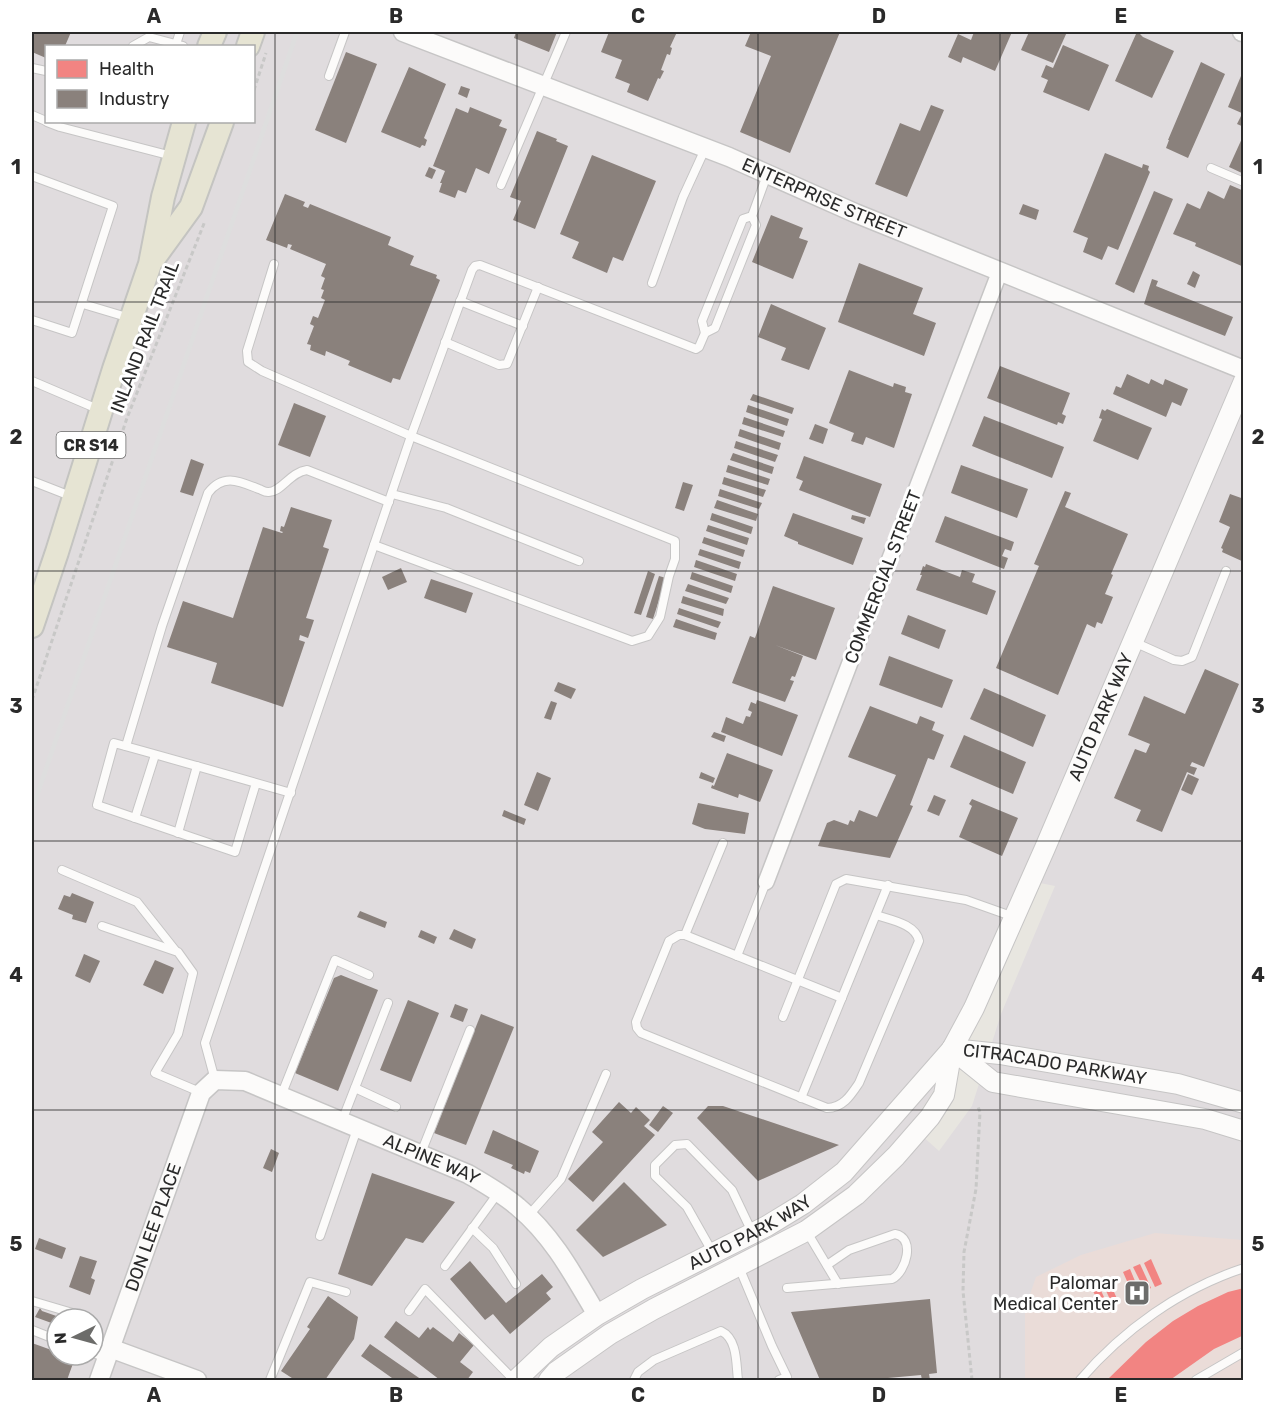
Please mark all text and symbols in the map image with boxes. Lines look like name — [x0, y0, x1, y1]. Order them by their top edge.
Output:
text: A — [147, 4, 162, 28]
text: B — [389, 4, 403, 28]
text: C — [631, 4, 645, 28]
text: D — [872, 4, 886, 28]
text: E — [1115, 4, 1127, 28]
legend — [45, 45, 255, 123]
text: Health — [99, 58, 154, 80]
text: Industry — [99, 88, 169, 110]
street label: ENTERPRISE STREET — [739, 153, 910, 244]
text: 1 — [11, 155, 21, 179]
text: 1 — [1253, 155, 1263, 179]
street label: INLAND RAIL TRAIL — [106, 258, 184, 416]
text: 2 — [10, 425, 23, 449]
text: 2 — [1252, 425, 1265, 449]
road number: CR S14 — [56, 432, 125, 458]
street label: COMMERCIAL STREET — [840, 487, 926, 667]
street label: AUTO PARK WAY — [1064, 649, 1138, 784]
text: 3 — [9, 694, 23, 718]
text: 3 — [1251, 694, 1265, 718]
text: 4 — [9, 963, 23, 987]
text: 4 — [1251, 963, 1265, 987]
street label: CITRACADO PARKWAY — [962, 1039, 1149, 1090]
street label: ALPINE WAY — [380, 1129, 484, 1190]
street label: DON LEE PLACE — [120, 1160, 186, 1294]
street label: AUTO PARK WAY — [685, 1190, 817, 1275]
text: 5 — [10, 1232, 23, 1256]
text: 5 — [1252, 1232, 1265, 1256]
place label: Palomar Medical Center — [993, 1272, 1118, 1315]
hospital icon: Palomar Medical Center — [1122, 1278, 1152, 1308]
north arrow — [45, 1307, 105, 1367]
text: N — [51, 1332, 71, 1345]
text: A — [147, 1383, 162, 1407]
text: B — [389, 1383, 403, 1407]
text: C — [631, 1383, 645, 1407]
text: D — [872, 1383, 886, 1407]
text: E — [1115, 1383, 1127, 1407]

